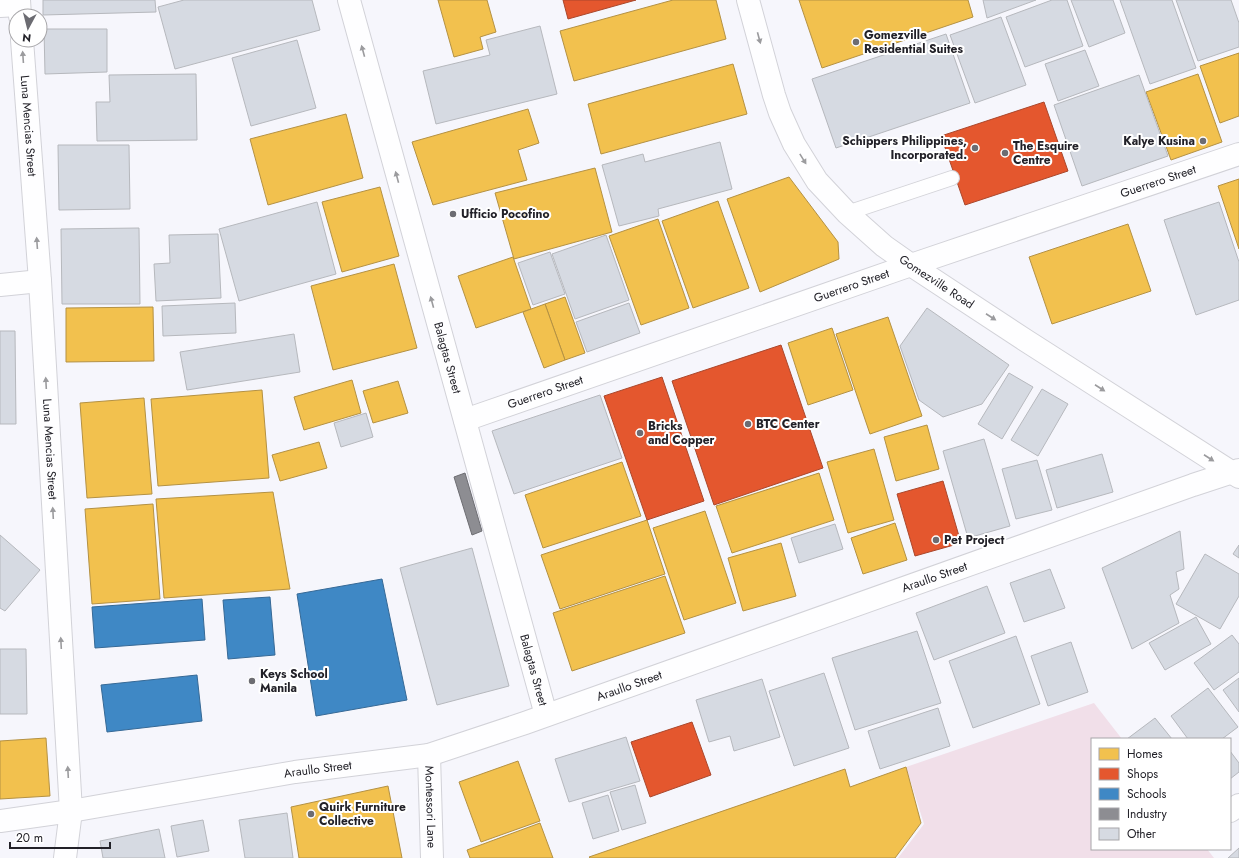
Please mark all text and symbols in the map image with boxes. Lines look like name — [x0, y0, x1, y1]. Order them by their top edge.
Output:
north arrow — [8, 8, 48, 48]
place label: Gomezville Residential Suites — [864, 26, 963, 58]
text: N — [21, 29, 32, 46]
one-way arrow — [756, 31, 762, 44]
marker: Gomezville Residential Suites — [851, 37, 861, 47]
one-way arrow — [360, 45, 366, 57]
one-way arrow — [19, 51, 26, 63]
street label: Luna Mencias Street — [16, 75, 41, 177]
place label: Schippers Philippines, Incorporated. — [842, 132, 967, 164]
place label: Kalye Kusina — [1123, 132, 1195, 150]
marker: Kalye Kusina — [1198, 136, 1208, 146]
place label: The Esquire Centre — [1013, 137, 1079, 169]
marker: Schippers Philippines, Incorporated. — [970, 143, 980, 153]
marker: The Esquire Centre — [1000, 148, 1010, 158]
one-way arrow — [800, 153, 807, 165]
street label: Guerrero Street — [1118, 160, 1198, 203]
one-way arrow — [394, 170, 400, 182]
place label: Ufficio Pocofino — [461, 205, 550, 223]
marker: Ufficio Pocofino — [448, 209, 458, 219]
one-way arrow — [34, 237, 41, 249]
street label: Gomezville Road — [895, 250, 978, 313]
street label: Guerrero Street — [811, 264, 892, 307]
one-way arrow — [429, 296, 435, 308]
one-way arrow — [985, 313, 996, 321]
street label: Balagtas Street — [429, 320, 466, 396]
street label: Guerrero Street — [505, 371, 586, 414]
one-way arrow — [43, 376, 49, 389]
one-way arrow — [1094, 384, 1106, 391]
street label: Luna Mencias Street — [38, 398, 62, 500]
place label: BTC Center — [756, 415, 820, 433]
place label: Bricks and Copper — [648, 417, 715, 449]
marker: BTC Center — [743, 419, 753, 429]
marker: Bricks and Copper — [635, 428, 645, 438]
one-way arrow — [1203, 454, 1215, 461]
one-way arrow — [50, 507, 57, 519]
place label: Pet Project — [944, 531, 1005, 549]
marker: Pet Project — [931, 535, 941, 545]
street label: Araullo Street — [899, 557, 970, 597]
street label: Balagtas Street — [515, 632, 552, 708]
one-way arrow — [58, 636, 64, 649]
place label: Keys School Manila — [260, 665, 328, 697]
street label: Araullo Street — [594, 666, 665, 706]
marker: Keys School Manila — [247, 676, 257, 686]
legend — [1091, 738, 1231, 850]
text: Homes — [1127, 745, 1163, 763]
street label: Araullo Street — [282, 756, 353, 783]
street label: Montessori Lane — [420, 765, 441, 848]
text: Shops — [1127, 765, 1158, 783]
one-way arrow — [65, 766, 72, 778]
text: Schools — [1127, 785, 1166, 803]
place label: Quirk Furniture Collective — [319, 798, 406, 830]
text: Industry — [1127, 805, 1168, 823]
marker: Quirk Furniture Collective — [306, 809, 316, 819]
scale bar — [10, 824, 110, 850]
text: Other — [1127, 825, 1157, 843]
text: 20 m — [16, 829, 43, 847]

